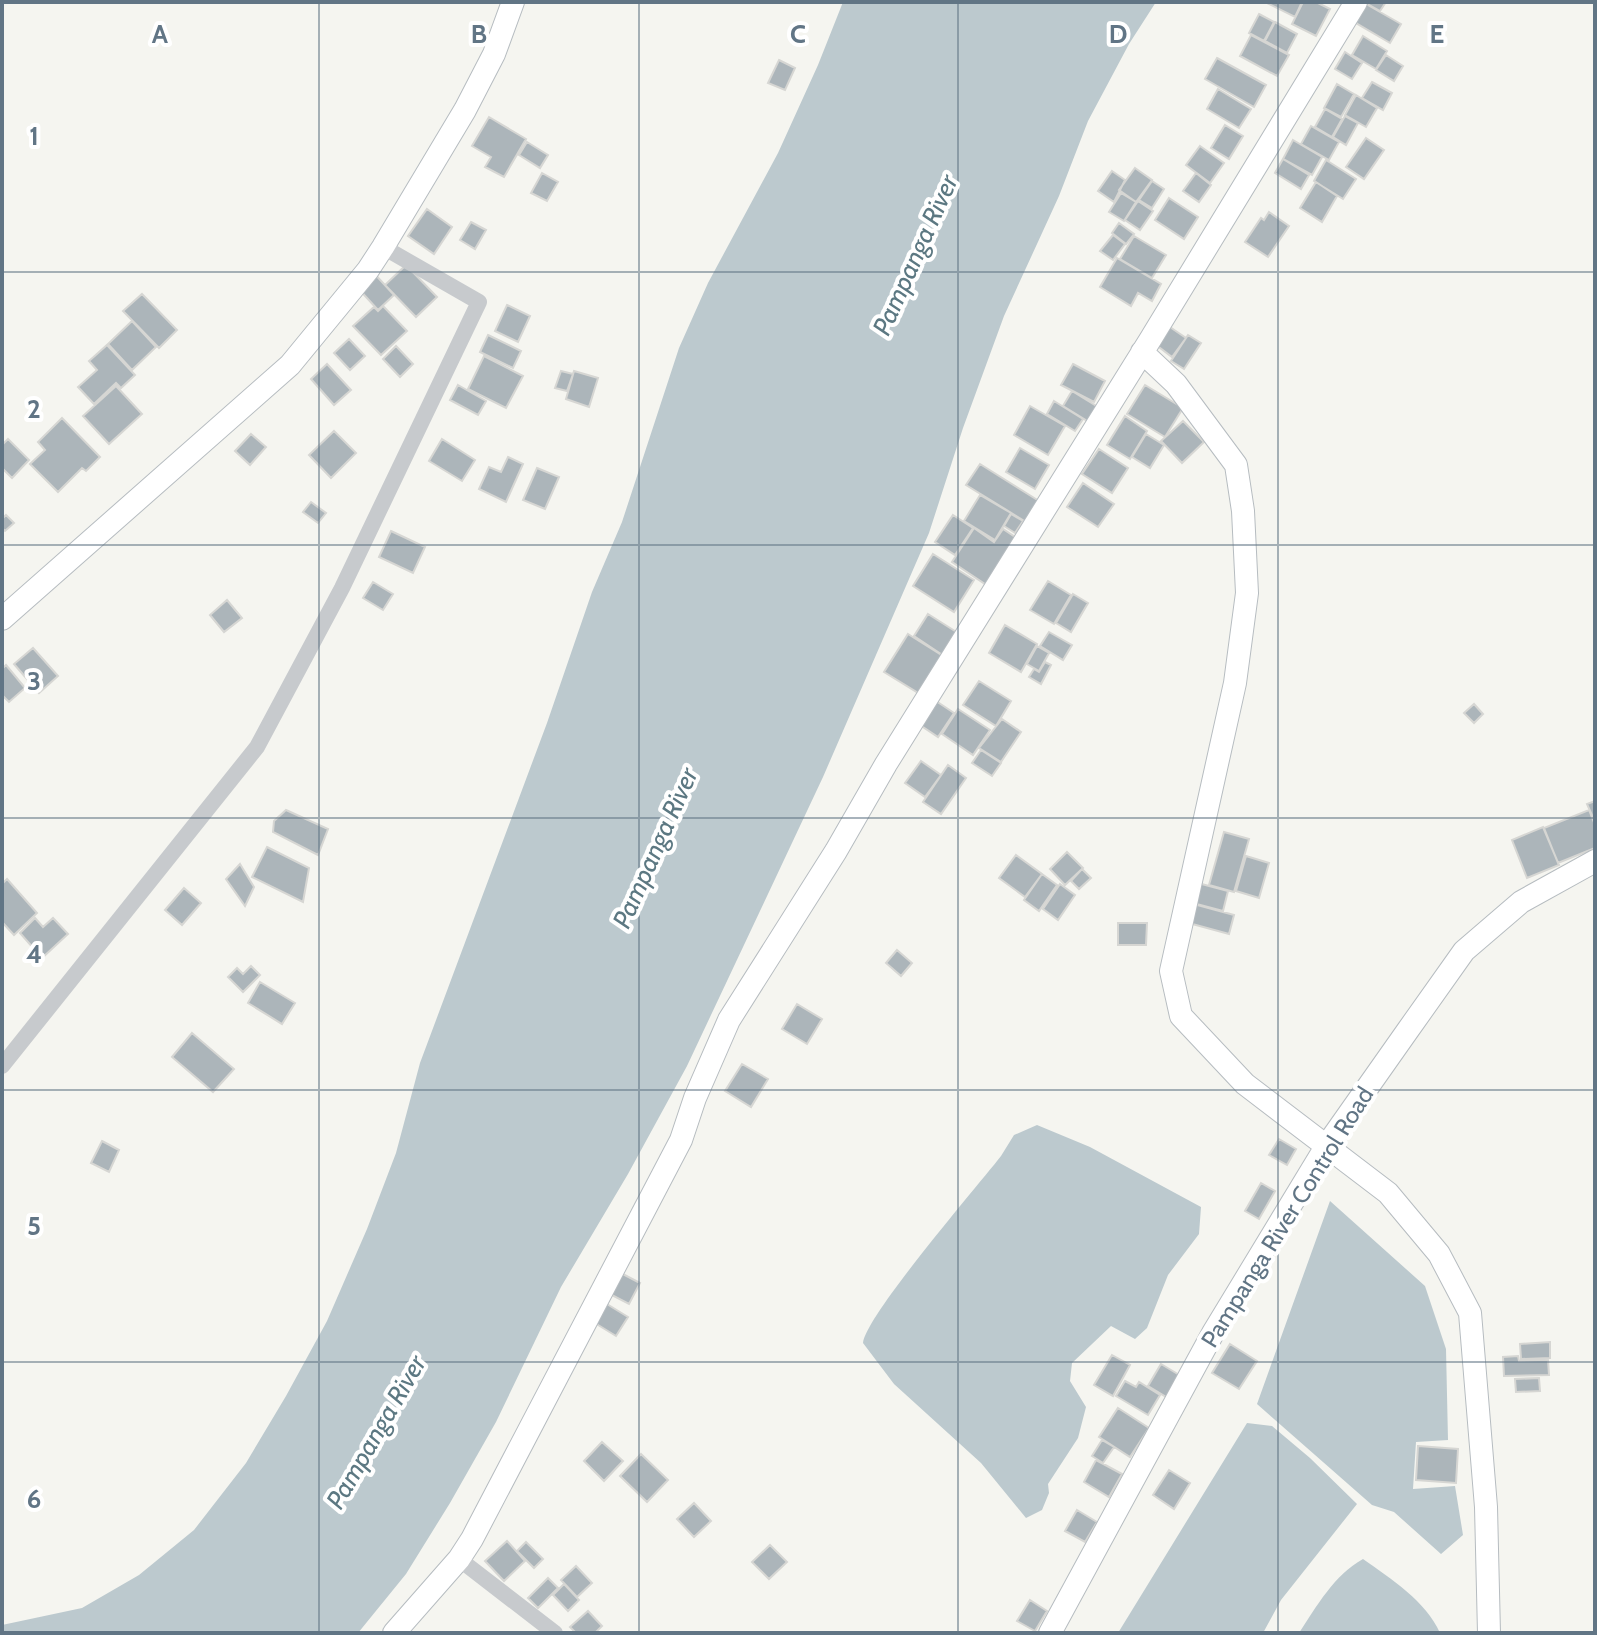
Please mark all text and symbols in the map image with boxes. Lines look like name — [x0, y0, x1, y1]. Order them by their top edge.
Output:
text: A — [152, 18, 169, 50]
text: B — [471, 18, 487, 50]
text: C — [790, 18, 806, 50]
text: D — [1109, 18, 1127, 50]
text: E — [1430, 18, 1444, 50]
text: 1 — [29, 120, 39, 152]
water label: Pampanga River — [865, 169, 965, 340]
text: 2 — [27, 393, 41, 425]
text: 3 — [27, 665, 41, 697]
water label: Pampanga River — [605, 762, 705, 933]
text: 4 — [26, 938, 42, 970]
street label: Pampanga River Control Road — [1195, 1081, 1379, 1353]
text: 5 — [27, 1210, 41, 1242]
water label: Pampanga River — [319, 1349, 433, 1515]
text: 6 — [27, 1483, 41, 1515]

